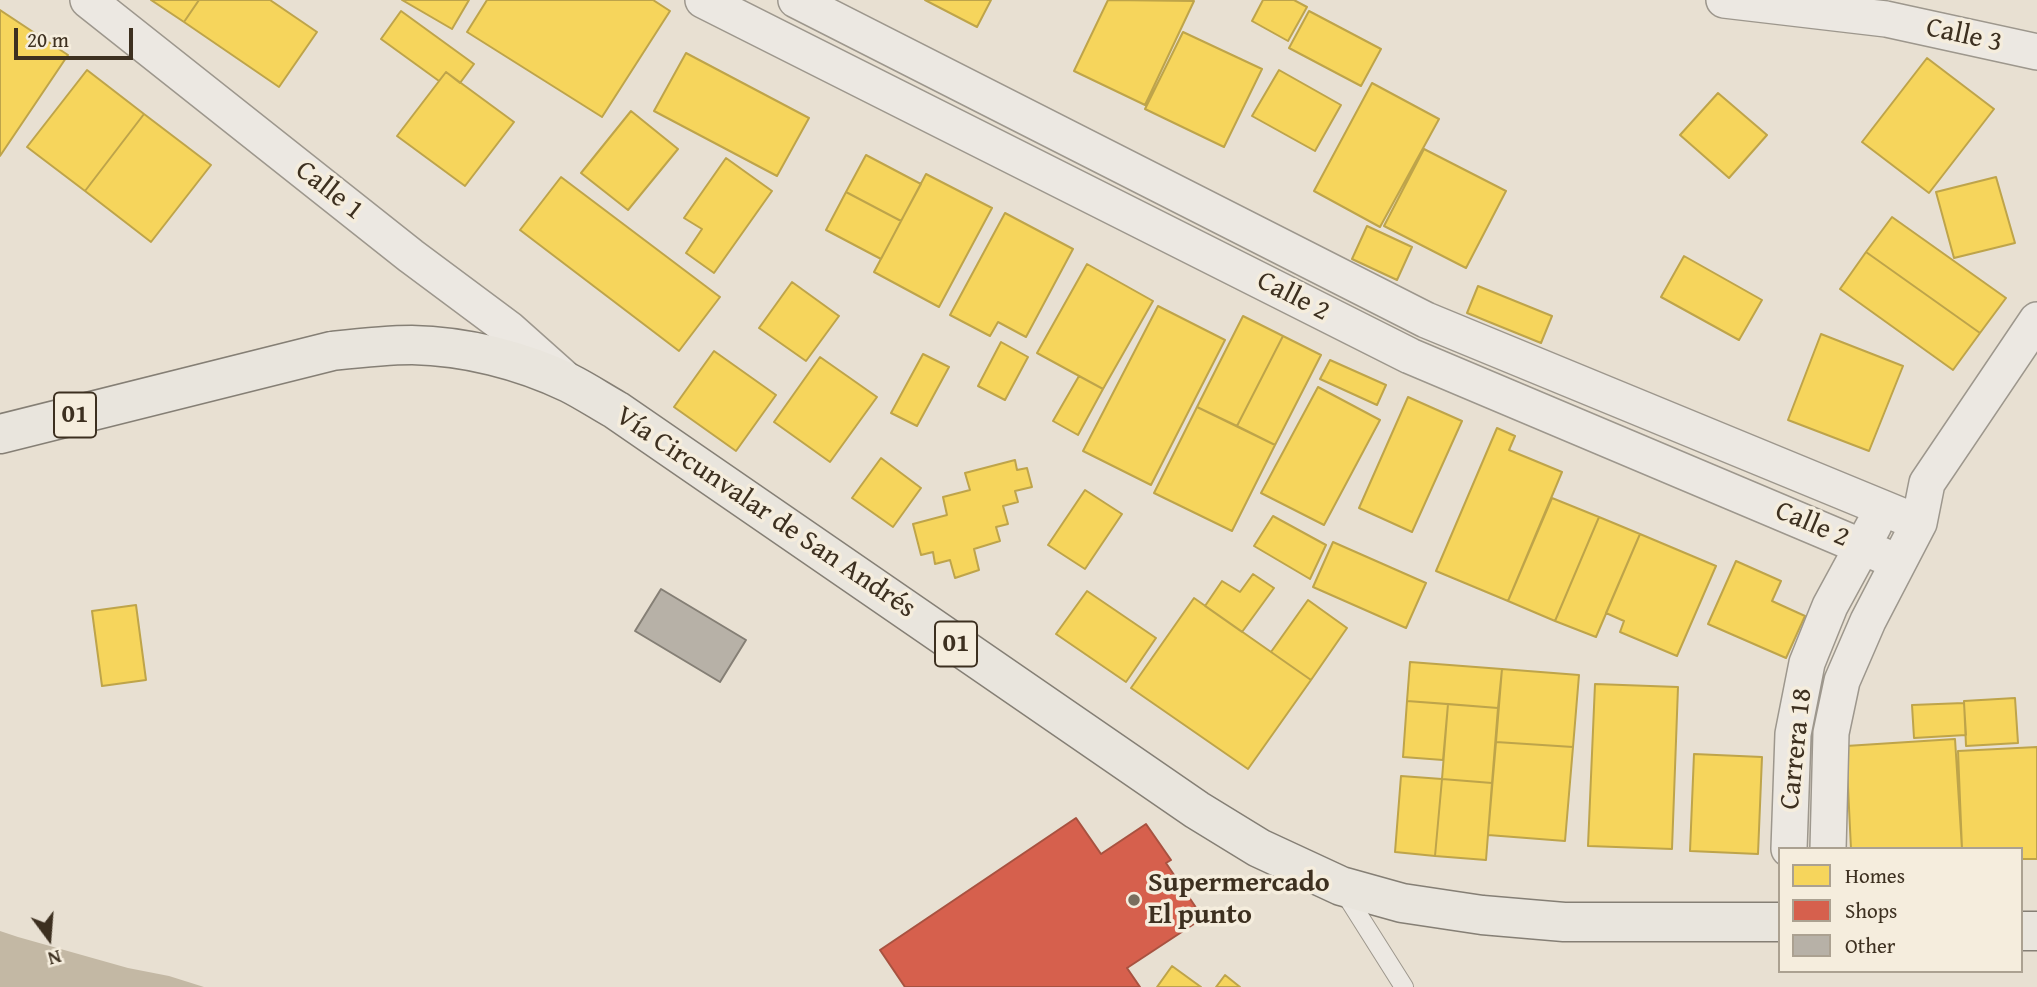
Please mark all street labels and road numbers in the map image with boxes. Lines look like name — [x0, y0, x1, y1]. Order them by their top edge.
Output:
street label: Calle 3 — [1923, 12, 2005, 60]
street label: Calle 1 — [288, 154, 370, 228]
street label: Calle 2 — [1251, 265, 1335, 329]
road number: 01 — [54, 392, 96, 438]
street label: Vía Circunvalar de San Andrés — [608, 400, 922, 626]
street label: Calle 2 — [1770, 495, 1854, 555]
road number: 01 — [935, 622, 977, 666]
street label: Carrera 18 — [1774, 687, 1820, 811]

